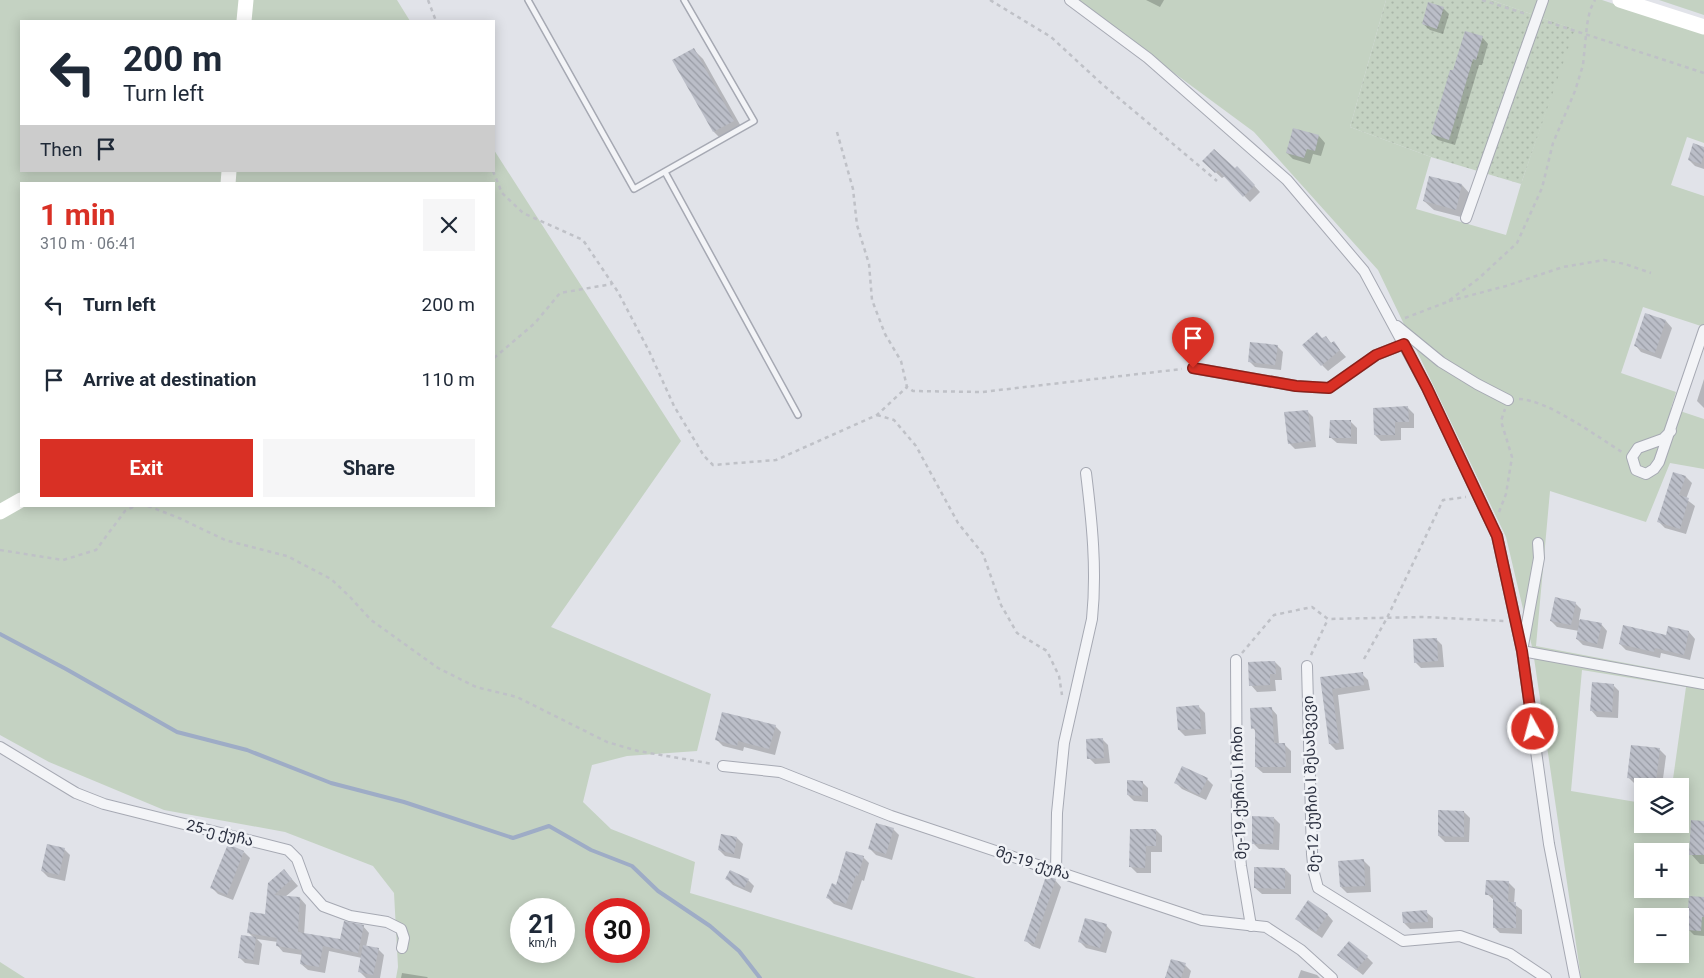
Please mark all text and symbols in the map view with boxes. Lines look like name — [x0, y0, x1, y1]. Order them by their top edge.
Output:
text: 200 m — [123, 39, 222, 80]
icon: left — [40, 40, 105, 105]
text: Turn left — [123, 81, 204, 106]
icon: arrive — [92, 135, 120, 163]
text: Then — [40, 138, 82, 161]
text: 1 min — [40, 197, 115, 232]
button: close — [423, 199, 475, 251]
text: 310 m · 06:41 — [40, 234, 137, 253]
icon: left — [40, 291, 68, 319]
text: Turn left — [83, 293, 156, 316]
text: 200 m — [422, 293, 475, 316]
pin — [1172, 317, 1214, 368]
icon: arrive — [1179, 324, 1207, 352]
icon: arrive — [40, 366, 68, 394]
text: Arrive at destination — [83, 368, 256, 391]
text: 110 m — [422, 368, 475, 391]
button: Exit — [40, 439, 253, 497]
button: Share — [263, 439, 475, 497]
street label: მე-12 ქუჩის I შესახვევი — [1299, 695, 1323, 873]
position arrow — [1506, 702, 1558, 754]
street label: მე-19 ქუჩის I ჩიხი — [1228, 726, 1250, 860]
map controls — [1634, 778, 1689, 963]
button: layers — [1634, 778, 1689, 833]
street label: 25-ე ქუჩა — [185, 816, 255, 850]
street label: მე-19 ქუჩა — [993, 842, 1073, 884]
button: + — [1634, 843, 1689, 898]
speed limit sign: 30 — [585, 898, 650, 963]
button: − — [1634, 908, 1689, 963]
text: 21 — [528, 910, 557, 939]
text: km/h — [528, 936, 557, 950]

